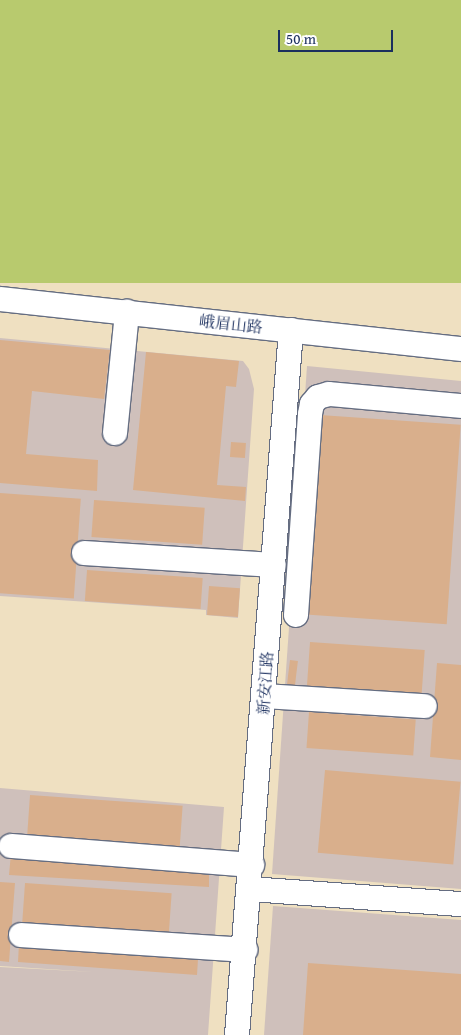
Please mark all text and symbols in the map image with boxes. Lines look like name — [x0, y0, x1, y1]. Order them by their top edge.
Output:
scale bar — [281, 20, 396, 52]
text: 50 m — [286, 28, 316, 49]
street label: 峨眉山路 — [198, 311, 264, 337]
street label: 新安江路 — [253, 650, 277, 716]

